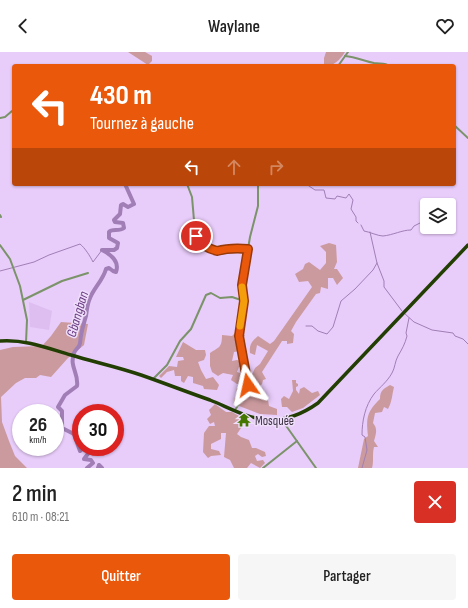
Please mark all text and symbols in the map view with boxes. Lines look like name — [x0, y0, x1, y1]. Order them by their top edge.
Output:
icon: back — [12, 15, 34, 37]
icon: heart — [434, 15, 456, 37]
text: Waylane — [208, 16, 260, 37]
text: 430 m — [90, 79, 152, 112]
icon: left — [24, 80, 76, 132]
text: Tournez à gauche — [90, 113, 194, 134]
icon: left — [181, 156, 203, 178]
icon: ahead — [223, 156, 245, 178]
icon: right — [265, 156, 287, 178]
map controls — [420, 198, 456, 234]
button: layers — [420, 198, 456, 234]
pin — [179, 219, 213, 253]
icon: arrive — [185, 225, 207, 247]
water label: Gbangban — [63, 289, 92, 339]
position arrow — [227, 364, 269, 406]
speed limit sign: 30 — [72, 404, 124, 456]
temple icon: Mosquée — [236, 412, 252, 428]
text: 26 — [29, 413, 47, 437]
place label: Mosquée — [255, 413, 294, 429]
text: km/h — [29, 434, 47, 446]
text: 2 min — [12, 479, 57, 508]
button: close — [414, 481, 456, 523]
text: 610 m · 08:21 — [12, 509, 69, 525]
button: Quitter — [12, 554, 230, 600]
button: Partager — [238, 554, 456, 600]

